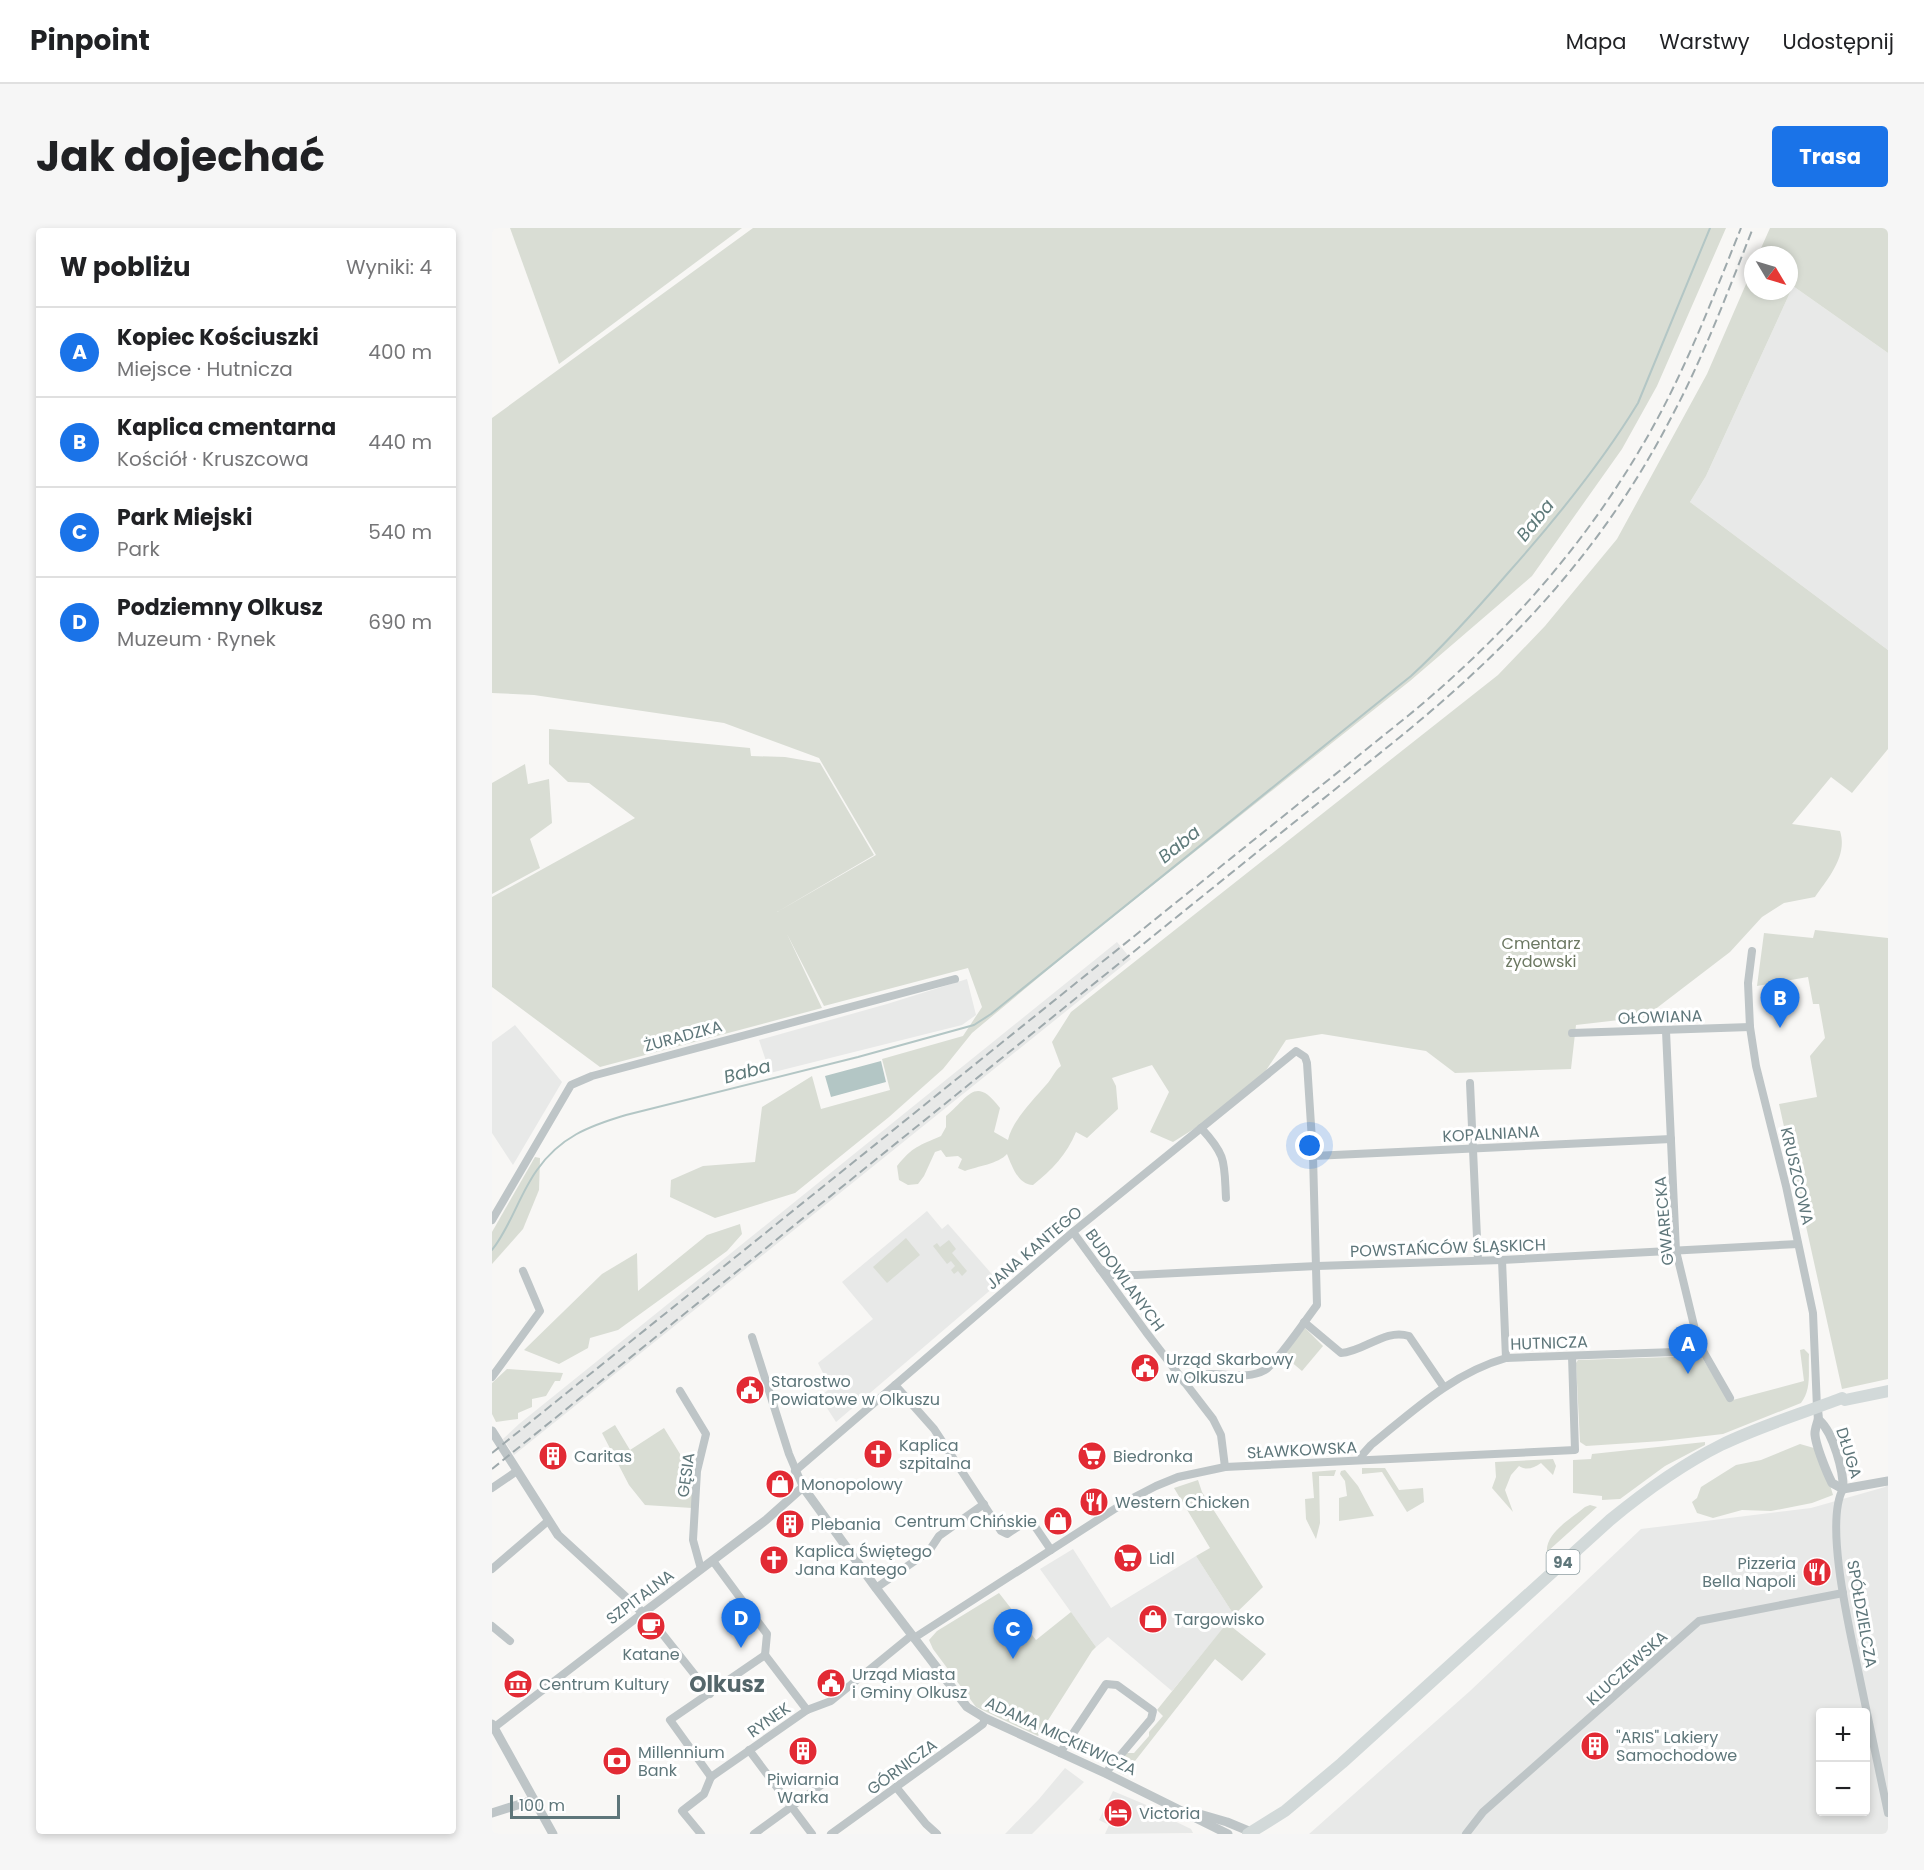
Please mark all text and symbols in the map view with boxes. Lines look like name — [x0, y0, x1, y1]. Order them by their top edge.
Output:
text: Pinpoint — [30, 21, 150, 60]
text: Mapa — [1566, 27, 1626, 56]
text: Warstwy — [1659, 27, 1750, 56]
text: Udostępnij — [1783, 27, 1894, 56]
button: Trasa — [1772, 126, 1888, 187]
text: Jak dojechać — [36, 127, 325, 186]
north arrow — [1744, 246, 1798, 300]
text: W pobliżu — [60, 249, 191, 285]
text: Wyniki: 4 — [346, 253, 432, 281]
text: Kopiec Kościuszki — [117, 322, 319, 353]
text: A — [72, 338, 87, 366]
text: 400 m — [368, 338, 432, 366]
text: Miejsce · Hutnicza — [117, 355, 293, 383]
text: Kaplica cmentarna — [117, 412, 336, 443]
text: B — [73, 428, 86, 456]
text: 440 m — [368, 428, 432, 456]
text: Kościół · Kruszcowa — [117, 445, 309, 473]
water label: Baba — [1510, 494, 1560, 546]
text: Park Miejski — [117, 502, 252, 533]
text: C — [72, 518, 87, 546]
text: 540 m — [368, 518, 432, 546]
text: Park — [117, 535, 160, 563]
text: Podziemny Olkusz — [117, 592, 323, 623]
text: D — [72, 608, 87, 636]
text: 690 m — [368, 608, 432, 636]
text: Muzeum · Rynek — [117, 625, 276, 653]
water label: Baba — [1153, 819, 1205, 869]
park label: Cmentarz żydowski — [1502, 932, 1580, 973]
pin: B — [1760, 978, 1800, 1028]
street label: OŁOWIANA — [1617, 1004, 1703, 1030]
street label: ŻURADZKA — [641, 1014, 725, 1058]
water label: Baba — [721, 1053, 773, 1089]
street label: KOPALNIANA — [1442, 1120, 1540, 1148]
street label: KRUSZCOWA — [1775, 1125, 1819, 1227]
your location — [1295, 1131, 1324, 1160]
street label: GWARECKA — [1649, 1175, 1679, 1267]
street label: JANA KANTEGO — [981, 1201, 1087, 1295]
street label: BUDOWLANYCH — [1080, 1224, 1170, 1336]
street label: POWSTAŃCÓW ŚLĄSKICH — [1350, 1233, 1546, 1263]
pin: A — [1668, 1324, 1708, 1374]
street label: HUTNICZA — [1510, 1330, 1588, 1356]
place label: Urząd Skarbowy w Olkuszu — [1166, 1348, 1294, 1389]
public building icon: Urząd Skarbowy w Olkuszu — [1129, 1352, 1161, 1384]
place label: Starostwo Powiatowe w Olkuszu — [771, 1370, 940, 1411]
public building icon: Starostwo Powiatowe w Olkuszu — [734, 1374, 766, 1406]
street label: DŁUGA — [1830, 1425, 1868, 1482]
place label: Kaplica szpitalna — [899, 1434, 971, 1475]
street label: SŁAWKOWSKA — [1246, 1436, 1358, 1464]
church icon: Kaplica szpitalna — [862, 1438, 894, 1470]
building icon: Caritas — [537, 1440, 569, 1472]
supermarket icon: Biedronka — [1076, 1440, 1108, 1472]
place label: Caritas — [574, 1445, 632, 1468]
place label: Biedronka — [1113, 1445, 1193, 1468]
street label: GĘSIA — [671, 1451, 701, 1499]
shop icon: Monopolowy — [764, 1468, 796, 1500]
place label: Monopolowy — [801, 1473, 903, 1496]
restaurant icon: Western Chicken — [1078, 1486, 1110, 1518]
place label: Western Chicken — [1115, 1491, 1250, 1514]
shop icon: Centrum Chińskie — [1042, 1505, 1074, 1537]
building icon: Plebania — [774, 1508, 806, 1540]
place label: Centrum Chińskie — [894, 1510, 1037, 1533]
place label: Plebania — [811, 1513, 881, 1536]
place label: Kaplica Świętego Jana Kantego — [795, 1540, 932, 1581]
supermarket icon: Lidl — [1112, 1542, 1144, 1574]
church icon: Kaplica Świętego Jana Kantego — [758, 1544, 790, 1576]
place label: Lidl — [1149, 1547, 1175, 1570]
road number: 94 — [1546, 1550, 1580, 1574]
place label: Pizzeria Bella Napoli — [1702, 1552, 1796, 1593]
restaurant icon: Pizzeria Bella Napoli — [1801, 1556, 1833, 1588]
street label: SPÓŁDZIELCZA — [1841, 1558, 1883, 1670]
street label: SZPITALNA — [601, 1564, 679, 1630]
pin: D — [722, 1598, 760, 1648]
shop icon: Targowisko — [1137, 1603, 1169, 1635]
place label: Targowisko — [1174, 1608, 1264, 1631]
cafe icon: Katane — [635, 1610, 667, 1642]
pin: C — [994, 1610, 1032, 1659]
street label: KLUCZEWSKA — [1581, 1625, 1673, 1711]
place label: Katane — [622, 1643, 680, 1666]
place label: Urząd Miasta i Gminy Olkusz — [852, 1663, 967, 1704]
public building icon: Urząd Miasta i Gminy Olkusz — [815, 1667, 847, 1699]
museum icon: Centrum Kultury — [502, 1668, 534, 1700]
district label: Olkusz — [689, 1669, 765, 1700]
place label: Centrum Kultury — [539, 1673, 669, 1696]
street label: ADAMA MICKIEWICZA — [981, 1691, 1141, 1781]
street label: RYNEK — [743, 1697, 796, 1743]
map controls — [1816, 1708, 1870, 1816]
button: + — [1816, 1708, 1870, 1762]
place label: "ARIS" Lakiery Samochodowe — [1616, 1726, 1737, 1767]
building icon: "ARIS" Lakiery Samochodowe — [1579, 1730, 1611, 1762]
street label: GÓRNICZA — [862, 1734, 942, 1800]
building icon: Piwiarnia Warka — [787, 1735, 819, 1767]
place label: Millennium Bank — [638, 1741, 725, 1782]
bank icon: Millennium Bank — [601, 1745, 633, 1777]
button: − — [1816, 1762, 1870, 1816]
place label: Piwiarnia Warka — [767, 1768, 839, 1809]
scale bar — [510, 1792, 620, 1820]
text: 100 m — [519, 1794, 565, 1817]
hotel icon: Victoria — [1102, 1797, 1134, 1829]
place label: Victoria — [1139, 1802, 1200, 1825]

